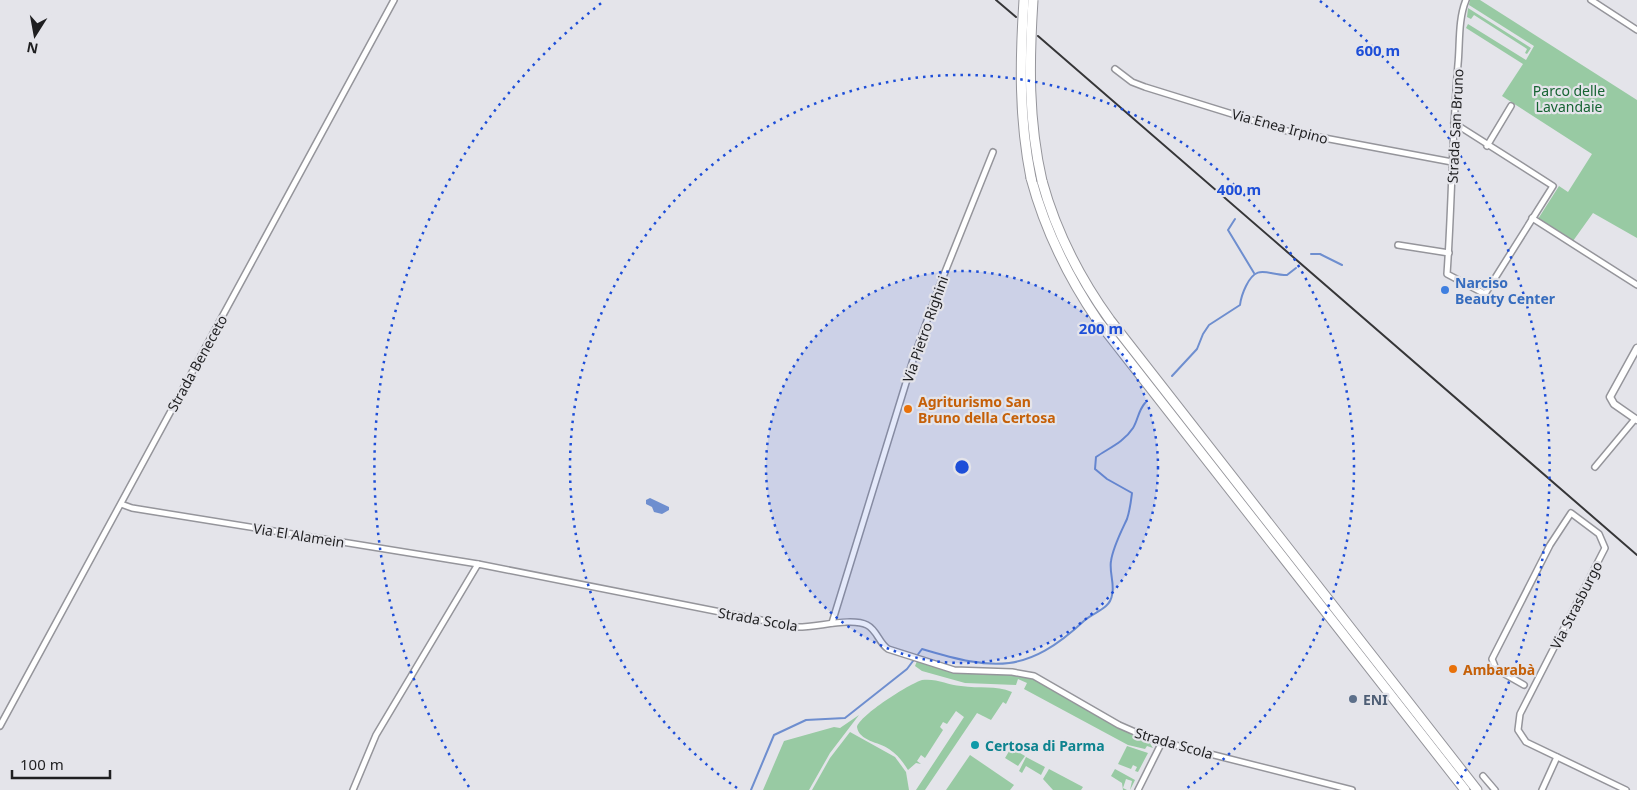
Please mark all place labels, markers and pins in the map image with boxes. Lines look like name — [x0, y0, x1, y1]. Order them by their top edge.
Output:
place label: Narciso Beauty Center — [1455, 273, 1556, 308]
marker: Narciso Beauty Center — [1439, 284, 1451, 296]
place label: Agriturismo San Bruno della Certosa — [918, 392, 1056, 427]
marker: Agriturismo San Bruno della Certosa — [902, 403, 914, 415]
centre of rings — [953, 458, 971, 476]
place label: Ambarabà — [1463, 660, 1535, 679]
marker: Ambarabà — [1447, 663, 1459, 675]
place label: ENI — [1363, 690, 1388, 709]
marker: ENI — [1347, 693, 1359, 705]
place label: Certosa di Parma — [985, 736, 1105, 755]
marker: Certosa di Parma — [969, 739, 981, 751]

